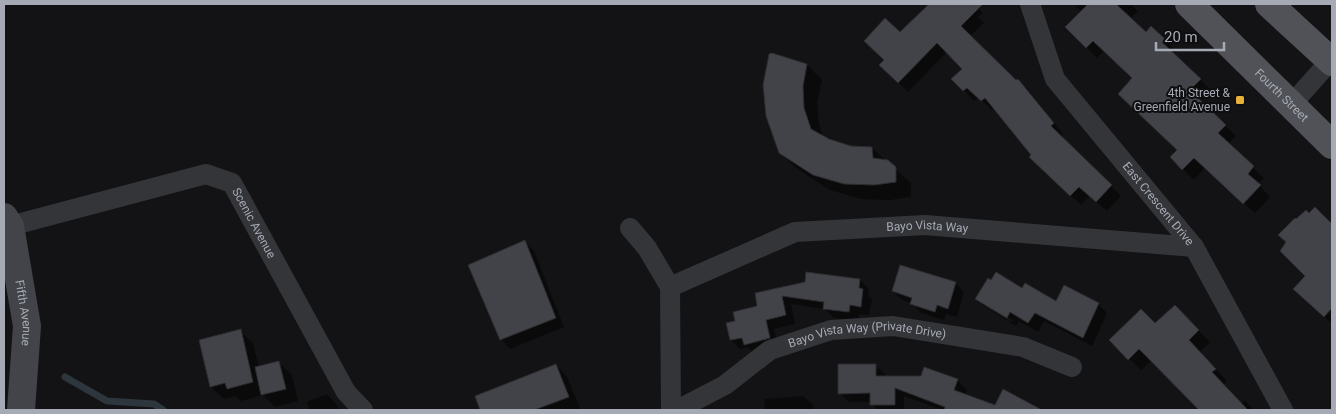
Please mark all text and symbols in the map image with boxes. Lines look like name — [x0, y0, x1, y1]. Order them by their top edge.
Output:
scale bar — [1156, 20, 1224, 52]
text: 20 m — [1164, 28, 1198, 46]
street label: Fourth Street — [1252, 66, 1311, 125]
place label: 4th Street & Greenfield Avenue — [1134, 86, 1231, 114]
marker: 4th Street & Greenfield Avenue — [1234, 94, 1246, 106]
street label: East Crescent Drive — [1120, 159, 1197, 248]
street label: Scenic Avenue — [229, 186, 279, 261]
street label: Bayo Vista Way — [886, 218, 969, 236]
street label: Fifth Avenue — [12, 279, 34, 346]
street label: Bayo Vista Way (Private Drive) — [786, 319, 947, 351]

